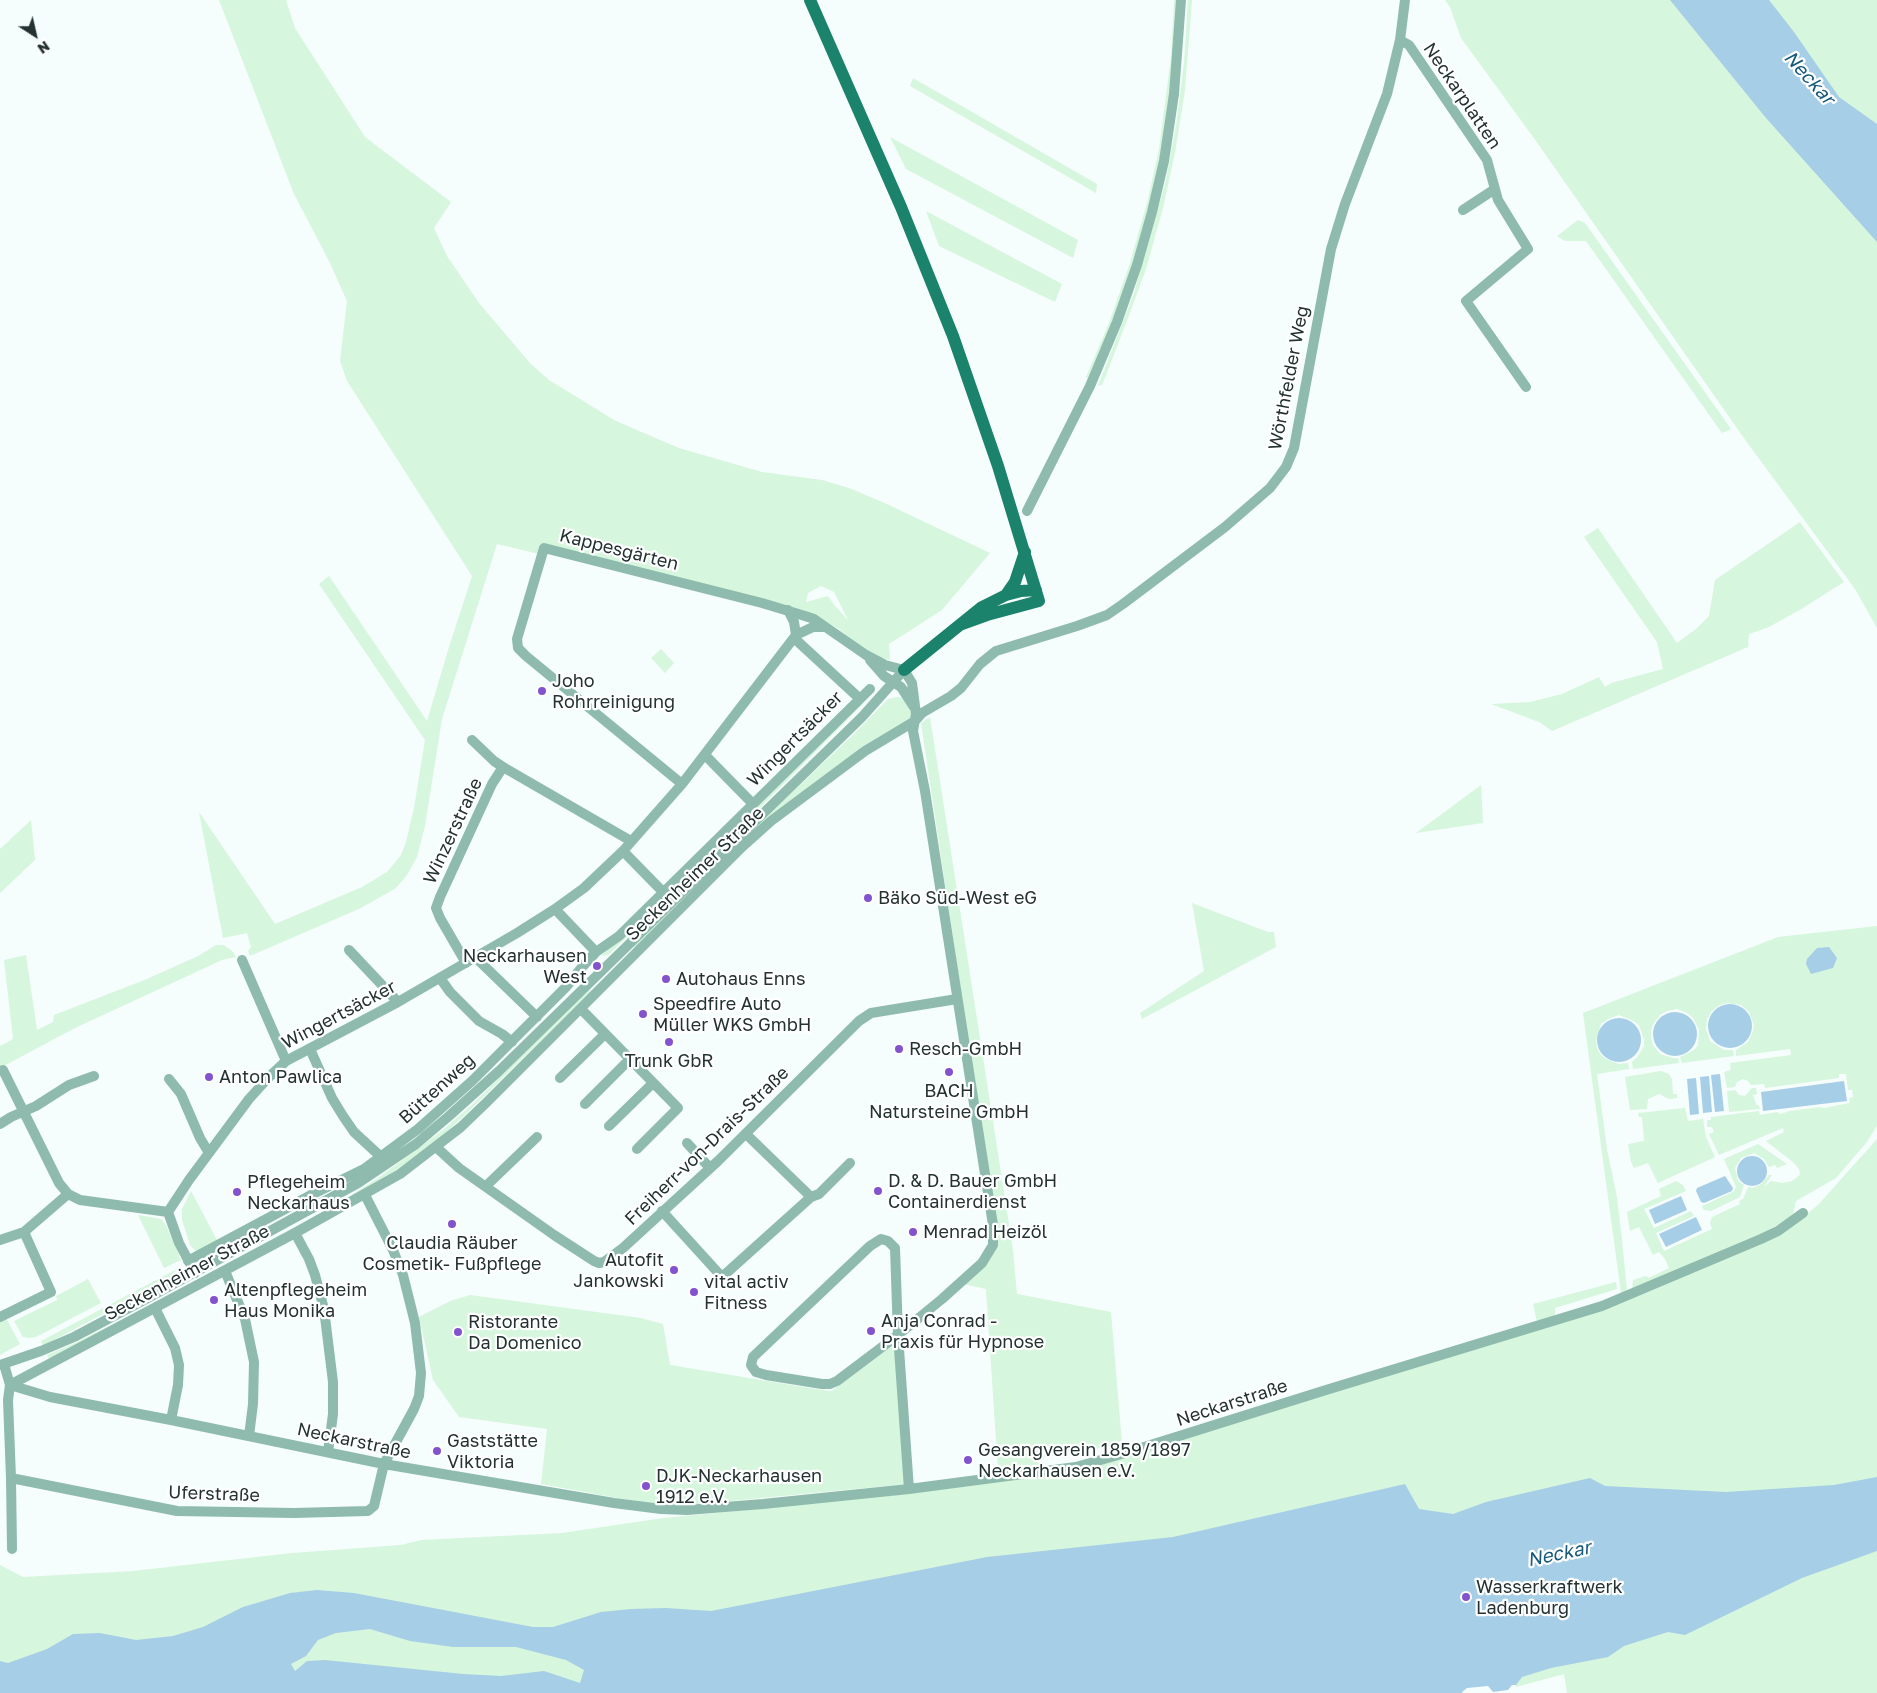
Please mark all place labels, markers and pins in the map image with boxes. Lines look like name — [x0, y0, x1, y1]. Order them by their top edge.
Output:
place label: Joho Rohrreinigung — [552, 670, 675, 712]
marker: Joho Rohrreinigung — [536, 685, 548, 697]
place label: Bäko Süd-West eG — [878, 887, 1037, 909]
marker: Bäko Süd-West eG — [862, 892, 874, 904]
place label: Neckarhausen West — [463, 945, 587, 988]
marker: Neckarhausen West — [591, 960, 603, 972]
place label: Autohaus Enns — [676, 968, 805, 990]
marker: Autohaus Enns — [660, 973, 672, 985]
place label: Speedfire Auto Müller WKS GmbH — [653, 993, 811, 1036]
marker: Speedfire Auto Müller WKS GmbH — [637, 1008, 649, 1020]
marker: Trunk GbR — [663, 1036, 675, 1048]
place label: Resch-GmbH — [909, 1038, 1022, 1060]
marker: Resch-GmbH — [893, 1043, 905, 1055]
place label: Trunk GbR — [624, 1050, 714, 1072]
place label: Anton Pawlica — [219, 1066, 342, 1088]
marker: BACH Natursteine GmbH — [943, 1066, 955, 1078]
marker: Anton Pawlica — [203, 1071, 215, 1083]
place label: BACH Natursteine GmbH — [869, 1080, 1029, 1122]
place label: D. & D. Bauer GmbH Containerdienst — [888, 1170, 1057, 1212]
place label: Pflegeheim Neckarhaus — [247, 1171, 350, 1214]
marker: D. & D. Bauer GmbH Containerdienst — [872, 1185, 884, 1197]
marker: Pflegeheim Neckarhaus — [231, 1186, 243, 1198]
marker: Claudia Räuber Cosmetik- Fußpflege — [446, 1218, 458, 1230]
place label: Menrad Heizöl — [923, 1221, 1047, 1243]
marker: Menrad Heizöl — [907, 1226, 919, 1238]
place label: Claudia Räuber Cosmetik- Fußpflege — [363, 1232, 541, 1274]
place label: Autofit Jankowski — [573, 1249, 664, 1292]
marker: Autofit Jankowski — [668, 1264, 680, 1276]
place label: vital activ Fitness — [704, 1271, 789, 1314]
place label: Altenpflegeheim Haus Monika — [224, 1279, 367, 1322]
marker: vital activ Fitness — [688, 1286, 700, 1298]
marker: Altenpflegeheim Haus Monika — [208, 1294, 220, 1306]
place label: Anja Conrad - Praxis für Hypnose — [881, 1310, 1044, 1352]
place label: Ristorante Da Domenico — [468, 1311, 582, 1354]
marker: Anja Conrad - Praxis für Hypnose — [865, 1325, 877, 1337]
marker: Ristorante Da Domenico — [452, 1326, 464, 1338]
place label: Gaststätte Viktoria — [447, 1430, 538, 1472]
place label: Gesangverein 1859/1897 Neckarhausen e.V. — [978, 1439, 1191, 1482]
marker: Gaststätte Viktoria — [431, 1445, 443, 1457]
marker: Gesangverein 1859/1897 Neckarhausen e.V. — [962, 1454, 974, 1466]
place label: DJK-Neckarhausen 1912 e.V. — [656, 1465, 822, 1508]
marker: DJK-Neckarhausen 1912 e.V. — [640, 1480, 652, 1492]
place label: Wasserkraftwerk Ladenburg — [1476, 1576, 1623, 1618]
marker: Wasserkraftwerk Ladenburg — [1460, 1591, 1472, 1603]

